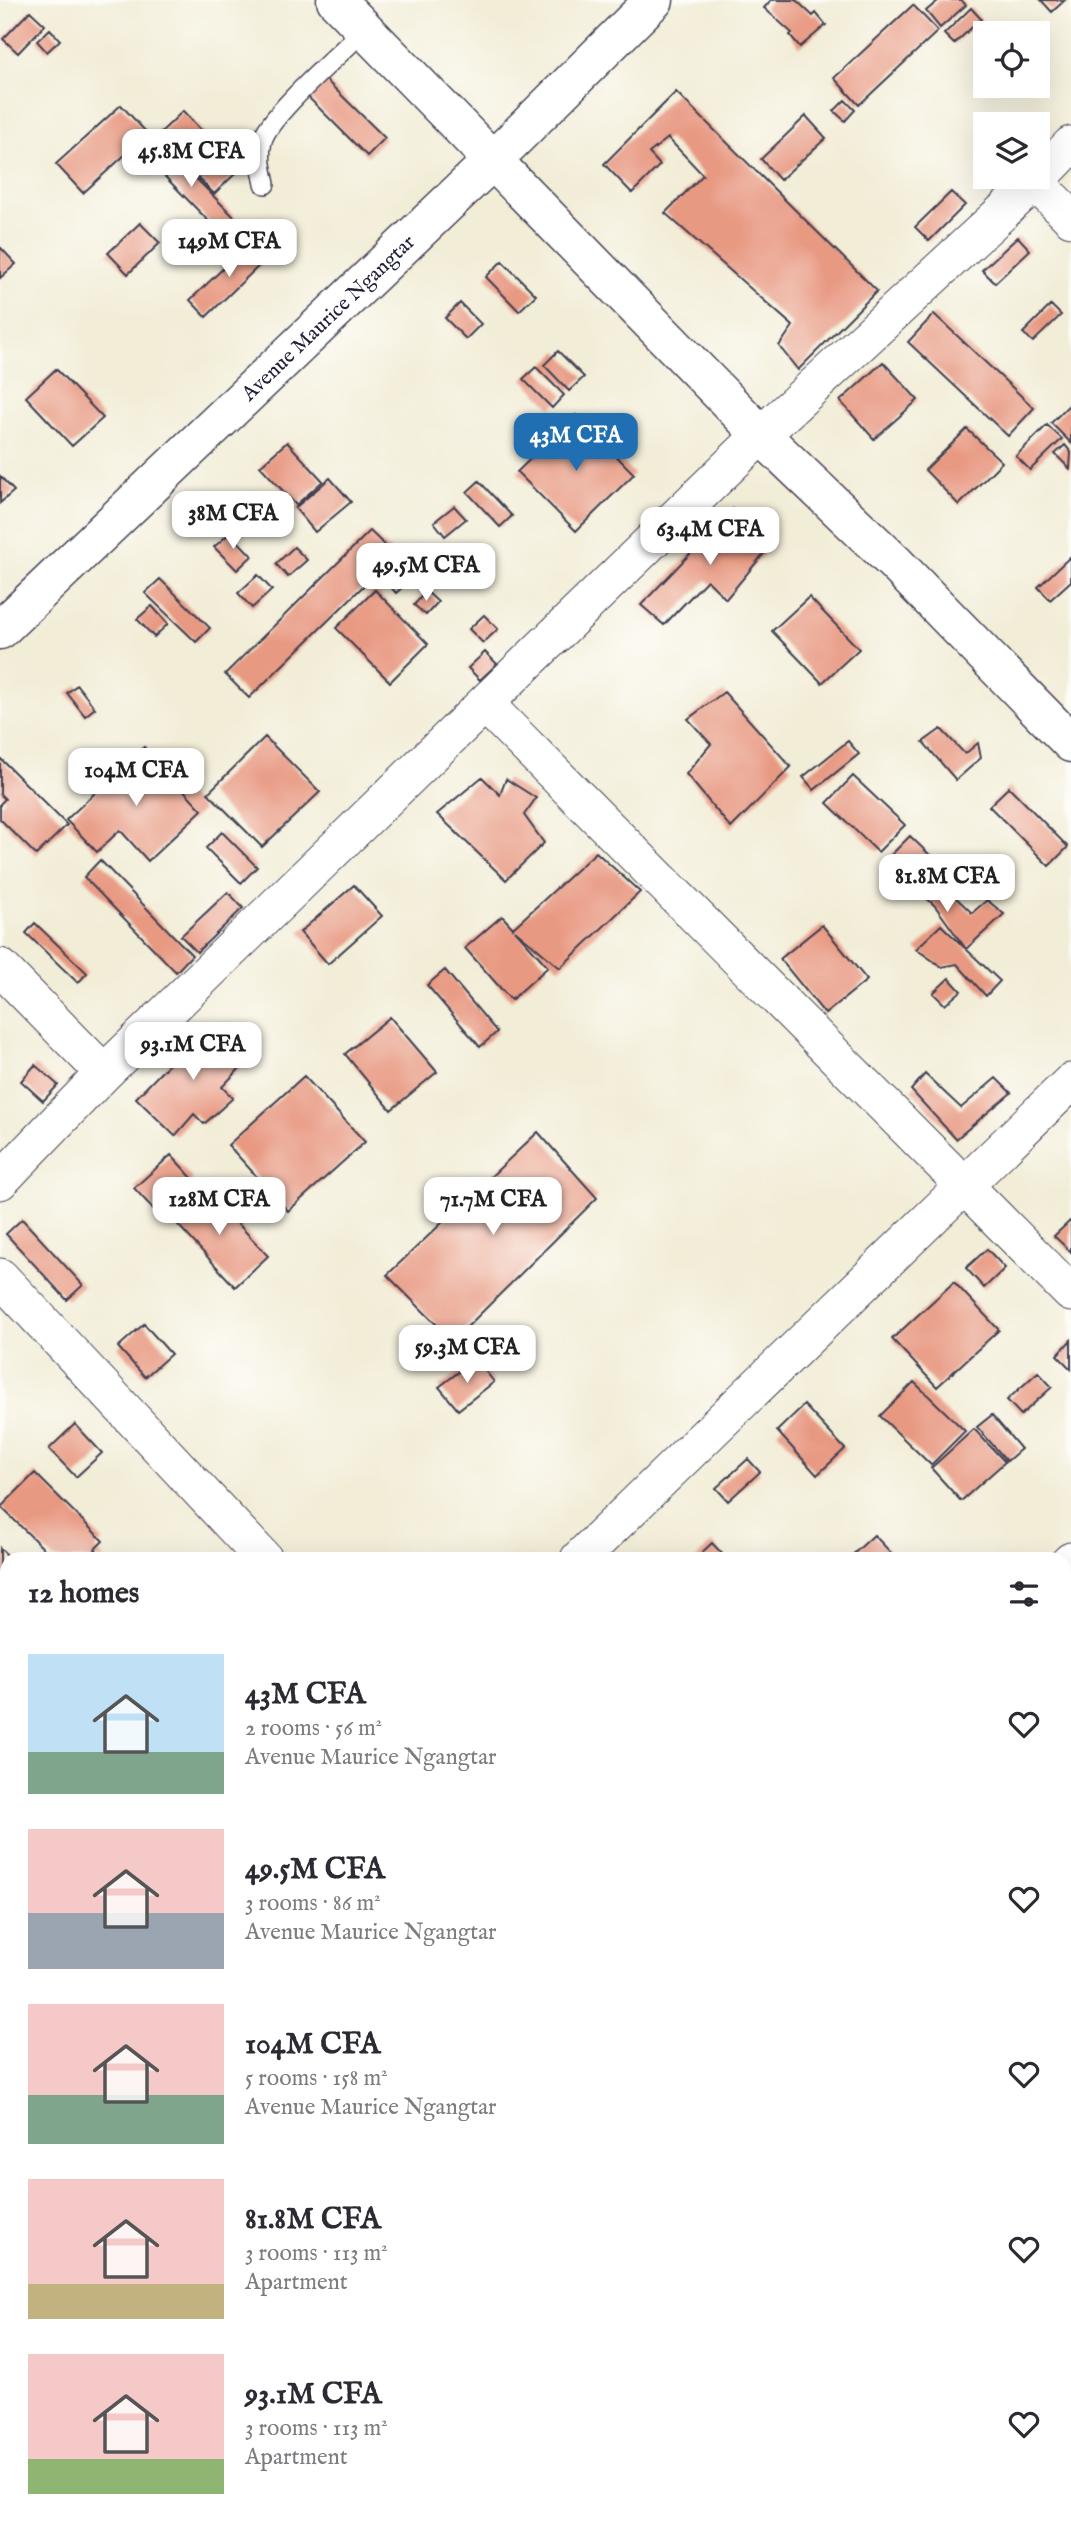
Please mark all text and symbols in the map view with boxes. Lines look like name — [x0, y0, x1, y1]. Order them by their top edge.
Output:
map controls — [973, 21, 1050, 189]
button: locate — [973, 21, 1050, 98]
button: layers — [973, 112, 1050, 189]
pin: 45.8M CFA — [111, 130, 271, 189]
text: 45.8M CFA — [138, 137, 244, 166]
pin: 149M CFA — [157, 219, 301, 279]
text: 149M CFA — [178, 227, 280, 256]
street label: Avenue Maurice Ngangtar — [236, 229, 422, 408]
pin: 43M CFA — [511, 414, 641, 473]
text: 43M CFA — [530, 421, 622, 450]
pin: 38M CFA — [168, 491, 298, 551]
text: 38M CFA — [188, 499, 278, 528]
pin: 63.4M CFA — [630, 508, 790, 567]
text: 63.4M CFA — [656, 515, 764, 544]
pin: 49.5M CFA — [346, 544, 506, 603]
text: 49.5M CFA — [372, 551, 480, 580]
pin: 104M CFA — [64, 748, 208, 808]
text: 104M CFA — [84, 756, 188, 785]
pin: 81.8M CFA — [867, 855, 1027, 914]
text: 81.8M CFA — [895, 862, 999, 891]
pin: 93.1M CFA — [113, 1023, 273, 1082]
text: 93.1M CFA — [141, 1030, 245, 1059]
pin: 128M CFA — [147, 1178, 291, 1237]
pin: 71.7M CFA — [413, 1178, 573, 1237]
text: 128M CFA — [169, 1185, 270, 1214]
text: 71.7M CFA — [440, 1185, 546, 1214]
pin: 59.3M CFA — [387, 1326, 547, 1385]
text: 59.3M CFA — [415, 1333, 519, 1362]
text: 12 homes — [28, 1575, 139, 1613]
icon: filters — [1005, 1575, 1043, 1613]
text: 43M CFA — [245, 1676, 366, 1714]
icon: home — [84, 1682, 168, 1766]
icon: heart — [1005, 1705, 1043, 1743]
text: 2 rooms · 56 m² — [245, 1714, 382, 1743]
text: Avenue Maurice Ngangtar — [245, 1743, 497, 1772]
text: 49.5M CFA — [245, 1851, 385, 1889]
icon: home — [84, 1857, 168, 1941]
icon: heart — [1005, 1880, 1043, 1918]
text: 3 rooms · 86 m² — [245, 1889, 381, 1918]
text: Avenue Maurice Ngangtar — [245, 1918, 497, 1947]
text: 104M CFA — [245, 2026, 380, 2064]
icon: home — [84, 2032, 168, 2116]
icon: heart — [1005, 2055, 1043, 2093]
text: 5 rooms · 158 m² — [245, 2064, 388, 2093]
text: Avenue Maurice Ngangtar — [245, 2093, 497, 2122]
text: 81.8M CFA — [245, 2201, 381, 2239]
icon: home — [84, 2207, 168, 2291]
icon: heart — [1005, 2230, 1043, 2268]
text: 3 rooms · 113 m² — [245, 2239, 388, 2268]
text: Apartment — [245, 2268, 348, 2297]
text: 93.1M CFA — [245, 2376, 382, 2414]
icon: home — [84, 2382, 168, 2466]
icon: heart — [1005, 2405, 1043, 2443]
text: 3 rooms · 113 m² — [245, 2414, 388, 2443]
text: Apartment — [245, 2443, 348, 2472]

